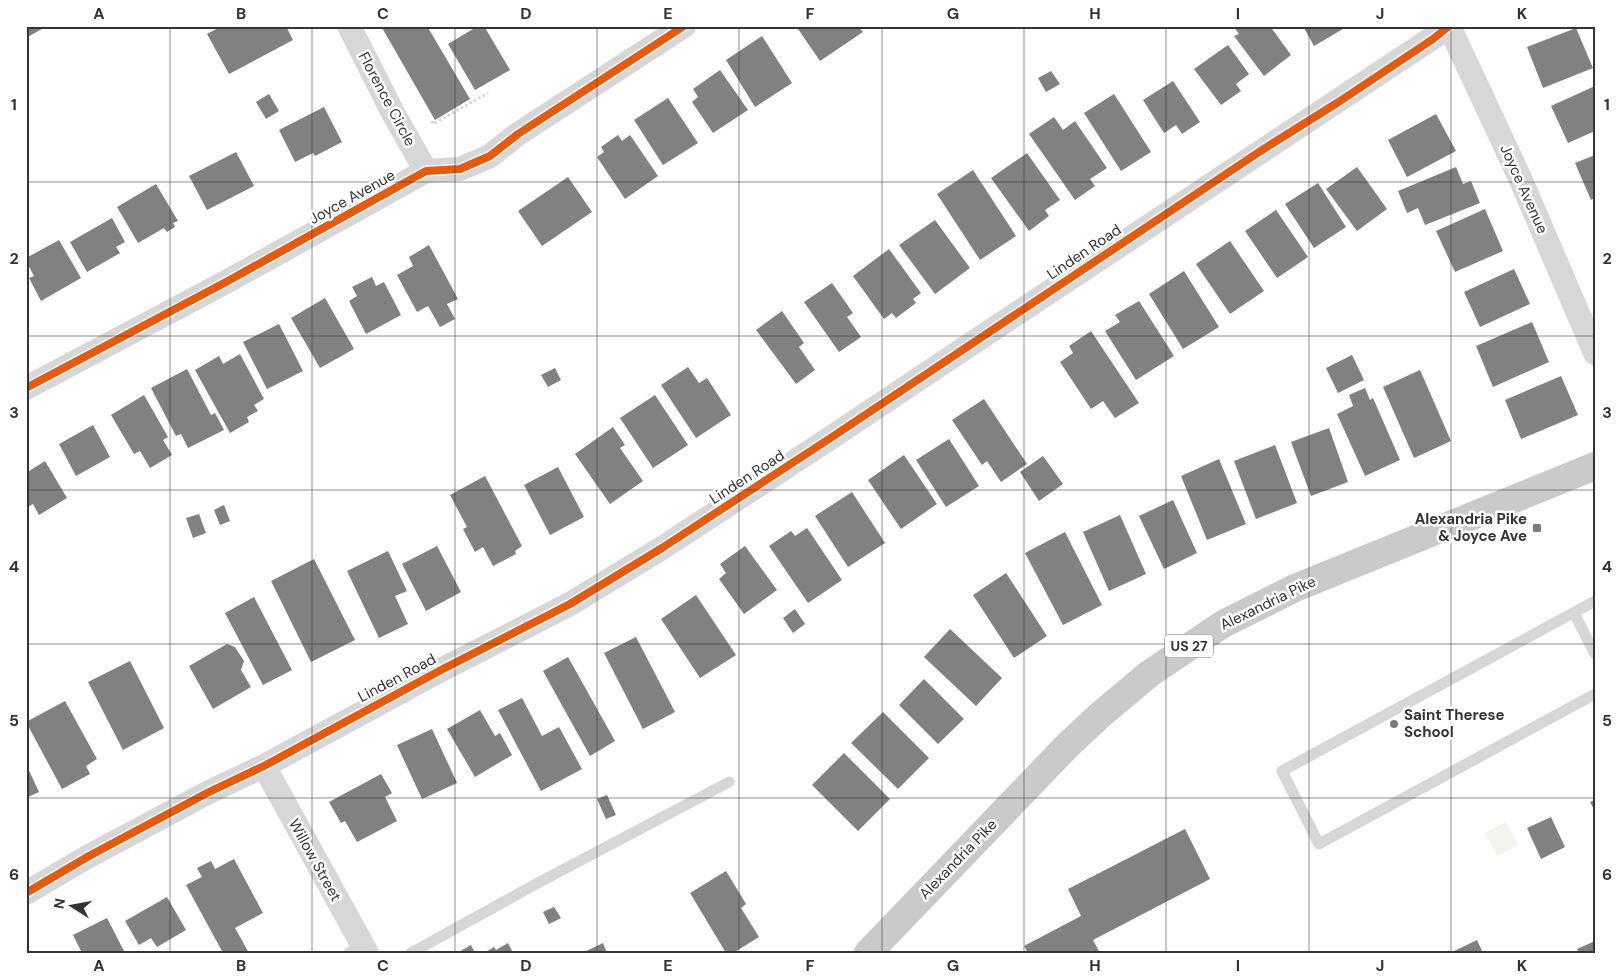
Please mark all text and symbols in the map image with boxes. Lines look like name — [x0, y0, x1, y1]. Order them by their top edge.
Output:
text: A — [93, 3, 105, 24]
text: B — [236, 3, 246, 24]
text: C — [377, 3, 389, 24]
text: D — [520, 3, 532, 24]
text: E — [663, 3, 673, 24]
text: F — [806, 3, 815, 24]
text: G — [947, 3, 959, 24]
text: H — [1089, 3, 1101, 24]
text: I — [1236, 3, 1240, 24]
text: J — [1376, 3, 1384, 24]
text: K — [1517, 3, 1528, 24]
street label: Florence Circle — [354, 48, 420, 150]
text: 1 — [11, 94, 17, 115]
text: 1 — [1604, 94, 1610, 115]
street label: Joyce Avenue — [1495, 141, 1553, 237]
street label: Joyce Avenue — [305, 165, 399, 229]
street label: Linden Road — [1043, 220, 1125, 284]
text: 2 — [9, 248, 19, 269]
text: 2 — [1602, 248, 1612, 269]
text: 3 — [9, 402, 19, 423]
text: 3 — [1602, 402, 1612, 423]
street label: Linden Road — [706, 445, 788, 509]
place label: Alexandria Pike & Joyce Ave — [1415, 509, 1527, 546]
marker: Alexandria Pike & Joyce Ave — [1531, 522, 1543, 534]
text: 4 — [9, 556, 19, 577]
text: 4 — [1602, 556, 1612, 577]
street label: Alexandria Pike — [1217, 571, 1319, 635]
road number: US 27 — [1165, 634, 1213, 658]
street label: Linden Road — [355, 649, 439, 707]
place label: Saint Therese School — [1404, 705, 1505, 742]
text: 5 — [9, 710, 19, 731]
text: 5 — [1602, 710, 1612, 731]
marker: Saint Therese School — [1388, 718, 1400, 730]
street label: Willow Street — [284, 815, 346, 905]
street label: Alexandria Pike — [915, 815, 1001, 903]
text: 6 — [9, 864, 19, 885]
text: 6 — [1602, 864, 1612, 885]
north arrow — [48, 882, 98, 932]
text: N — [49, 897, 69, 910]
text: A — [93, 955, 105, 976]
text: B — [236, 955, 246, 976]
text: C — [377, 955, 389, 976]
text: D — [520, 955, 532, 976]
text: E — [663, 955, 673, 976]
text: F — [806, 955, 815, 976]
text: G — [947, 955, 959, 976]
text: H — [1089, 955, 1101, 976]
text: I — [1236, 955, 1240, 976]
text: J — [1376, 955, 1384, 976]
text: K — [1517, 955, 1528, 976]

